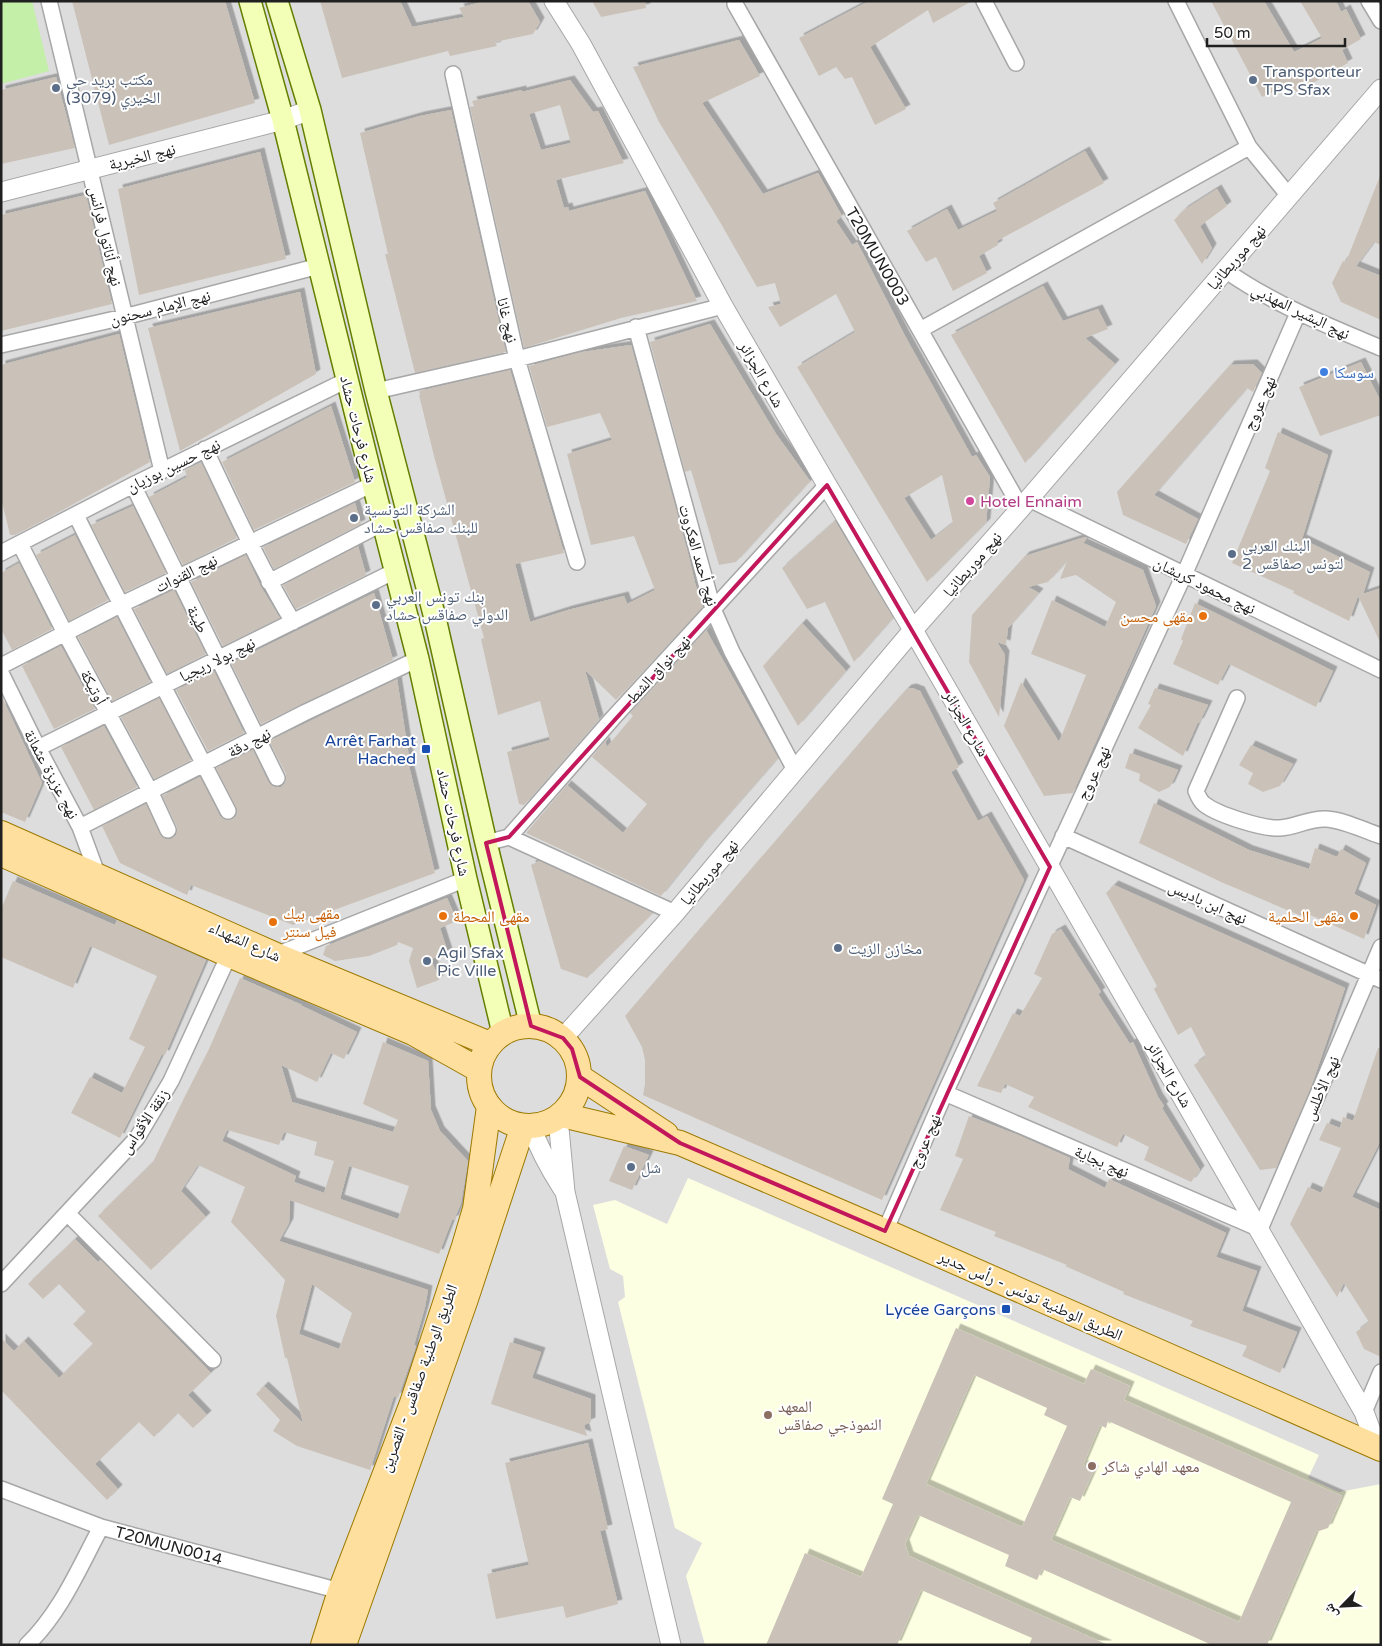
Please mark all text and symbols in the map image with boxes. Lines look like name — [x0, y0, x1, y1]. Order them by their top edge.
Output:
scale bar — [1207, 15, 1344, 47]
text: 50 m — [1214, 24, 1251, 42]
place label: Transporteur TPS Sfax — [1263, 62, 1362, 100]
place label: مكتب بريد حي الخيري (3079) — [66, 70, 160, 110]
marker: Transporteur TPS Sfax — [1247, 74, 1259, 86]
marker: مكتب بريد حي الخيري (3079) — [50, 82, 62, 94]
street label: نهج الخيرية — [107, 139, 178, 175]
street label: نهج أناتول فرانس — [84, 184, 126, 288]
street label: T20MUN0003 — [841, 204, 913, 309]
street label: نهج موريطانيا — [1203, 221, 1271, 294]
street label: نهج البشير المهذبي — [1247, 279, 1353, 346]
street label: نهج الإمام سحنون — [108, 286, 213, 330]
street label: نهج غانا — [492, 296, 522, 345]
street label: شارع الجزائر — [734, 337, 788, 411]
place label: سوسكا — [1334, 363, 1374, 383]
marker: سوسكا — [1318, 366, 1330, 378]
street label: شارع فرحات حشاد — [335, 373, 381, 485]
street label: نهج عروج — [1239, 373, 1281, 434]
street label: نهج حسين بوزيان — [123, 434, 224, 497]
place label: Hotel Ennaim — [980, 492, 1082, 512]
marker: Hotel Ennaim — [964, 495, 976, 507]
place label: الشركة التونسية للبنك صفاقس حشاد — [364, 500, 478, 538]
street label: نهج أحمد العكروت — [674, 502, 722, 609]
marker: الشركة التونسية للبنك صفاقس حشاد — [348, 512, 360, 524]
street label: نهج موريطانيا — [939, 528, 1007, 601]
place label: البنك العربي لتونس صفاقس 2 — [1242, 536, 1344, 574]
marker: البنك العربي لتونس صفاقس 2 — [1226, 548, 1238, 560]
street label: نهج القنوات — [152, 550, 221, 598]
street label: نهج محمود كريشان — [1150, 553, 1259, 619]
place label: بنك تونس العربي الدولي صفاقس حشاد — [386, 587, 508, 627]
marker: بنك تونس العربي الدولي صفاقس حشاد — [370, 599, 382, 611]
street label: طينة — [182, 602, 212, 637]
place label: مقهى محسن — [1120, 607, 1193, 627]
marker: مقهى محسن — [1197, 610, 1209, 622]
street label: نهج نواق الشط — [622, 632, 695, 708]
street label: نهج بولا ريجيا — [176, 633, 259, 687]
street label: أوتيكة — [76, 666, 111, 709]
street label: شارع الجزائر — [939, 686, 993, 760]
street label: نهج دقة — [224, 724, 274, 762]
street label: نهج عزيزة عثمانة — [19, 726, 83, 823]
place label: Arrêt Farhat Hached — [325, 731, 416, 769]
marker: Arrêt Farhat Hached — [420, 743, 432, 755]
street label: نهج عروج — [1073, 743, 1115, 804]
street label: شارع فرحات حشاد — [432, 766, 474, 878]
street label: نهج موريطانيا — [676, 836, 743, 910]
street label: نهج ابن باديس — [1165, 877, 1250, 929]
place label: مقهى بيك فيل سنتر — [282, 904, 340, 942]
place label: مقهى المحطة — [453, 907, 530, 927]
place label: مقهى الحلمية — [1268, 907, 1344, 927]
marker: مقهى المحطة — [437, 910, 449, 922]
marker: مقهى الحلمية — [1348, 910, 1360, 922]
marker: مقهى بيك فيل سنتر — [267, 916, 279, 928]
street label: شارع الشهداء — [205, 917, 284, 967]
place label: مخازن الزيت — [848, 939, 922, 959]
marker: مخازن الزيت — [832, 942, 844, 954]
place label: Agil Sfax Pic Ville — [437, 943, 504, 981]
marker: Agil Sfax Pic Ville — [421, 955, 433, 967]
street label: شارع الجزائر — [1142, 1037, 1196, 1111]
street label: نهج الأطلس — [1299, 1053, 1344, 1124]
street label: زنقة الأقواس — [116, 1085, 174, 1158]
street label: نهج عروج — [904, 1111, 946, 1172]
street label: نهج بجاية — [1071, 1142, 1132, 1182]
place label: شل — [641, 1158, 661, 1178]
marker: شل — [625, 1161, 637, 1173]
street label: الطريق الوطنية تونس - رأس جدير — [935, 1246, 1126, 1346]
street label: الطريق الوطنية صفاقس - القصرين — [376, 1282, 462, 1475]
place label: Lycée Garçons — [885, 1300, 996, 1320]
marker: Lycée Garçons — [1000, 1303, 1012, 1315]
place label: المعهد النموذجي صفاقس — [778, 1397, 882, 1437]
marker: المعهد النموذجي صفاقس — [762, 1409, 774, 1421]
place label: معهد الهادي شاكر — [1101, 1457, 1199, 1479]
marker: معهد الهادي شاكر — [1086, 1460, 1098, 1472]
street label: T20MUN0014 — [113, 1522, 225, 1570]
north arrow — [1317, 1581, 1367, 1631]
text: ش — [1320, 1601, 1341, 1621]

